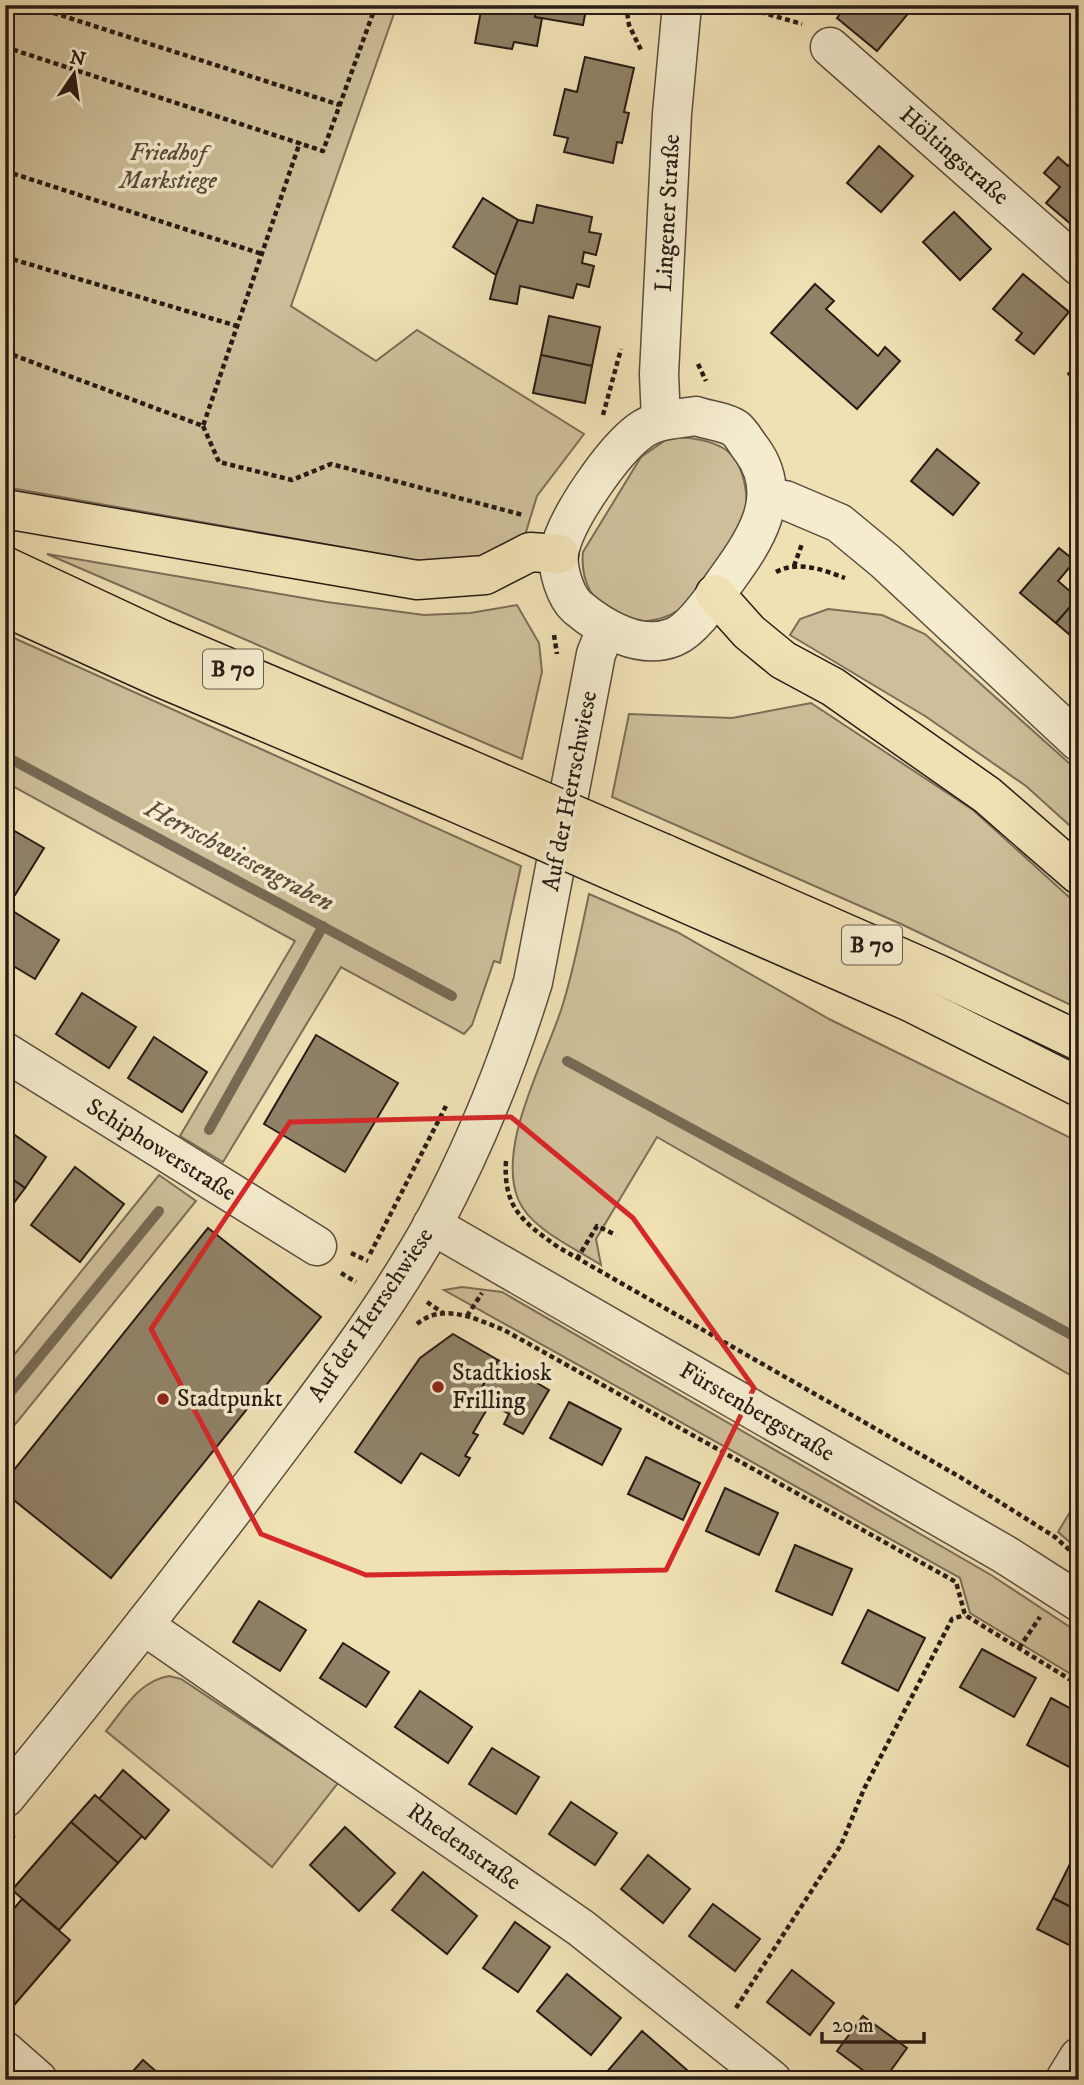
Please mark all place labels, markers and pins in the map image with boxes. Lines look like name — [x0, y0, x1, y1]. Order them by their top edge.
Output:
place label: Stadtkiosk Frilling — [452, 1358, 552, 1416]
marker: Stadtkiosk Frilling — [430, 1379, 446, 1395]
place label: Stadtpunkt — [177, 1384, 283, 1414]
marker: Stadtpunkt — [155, 1391, 171, 1407]

